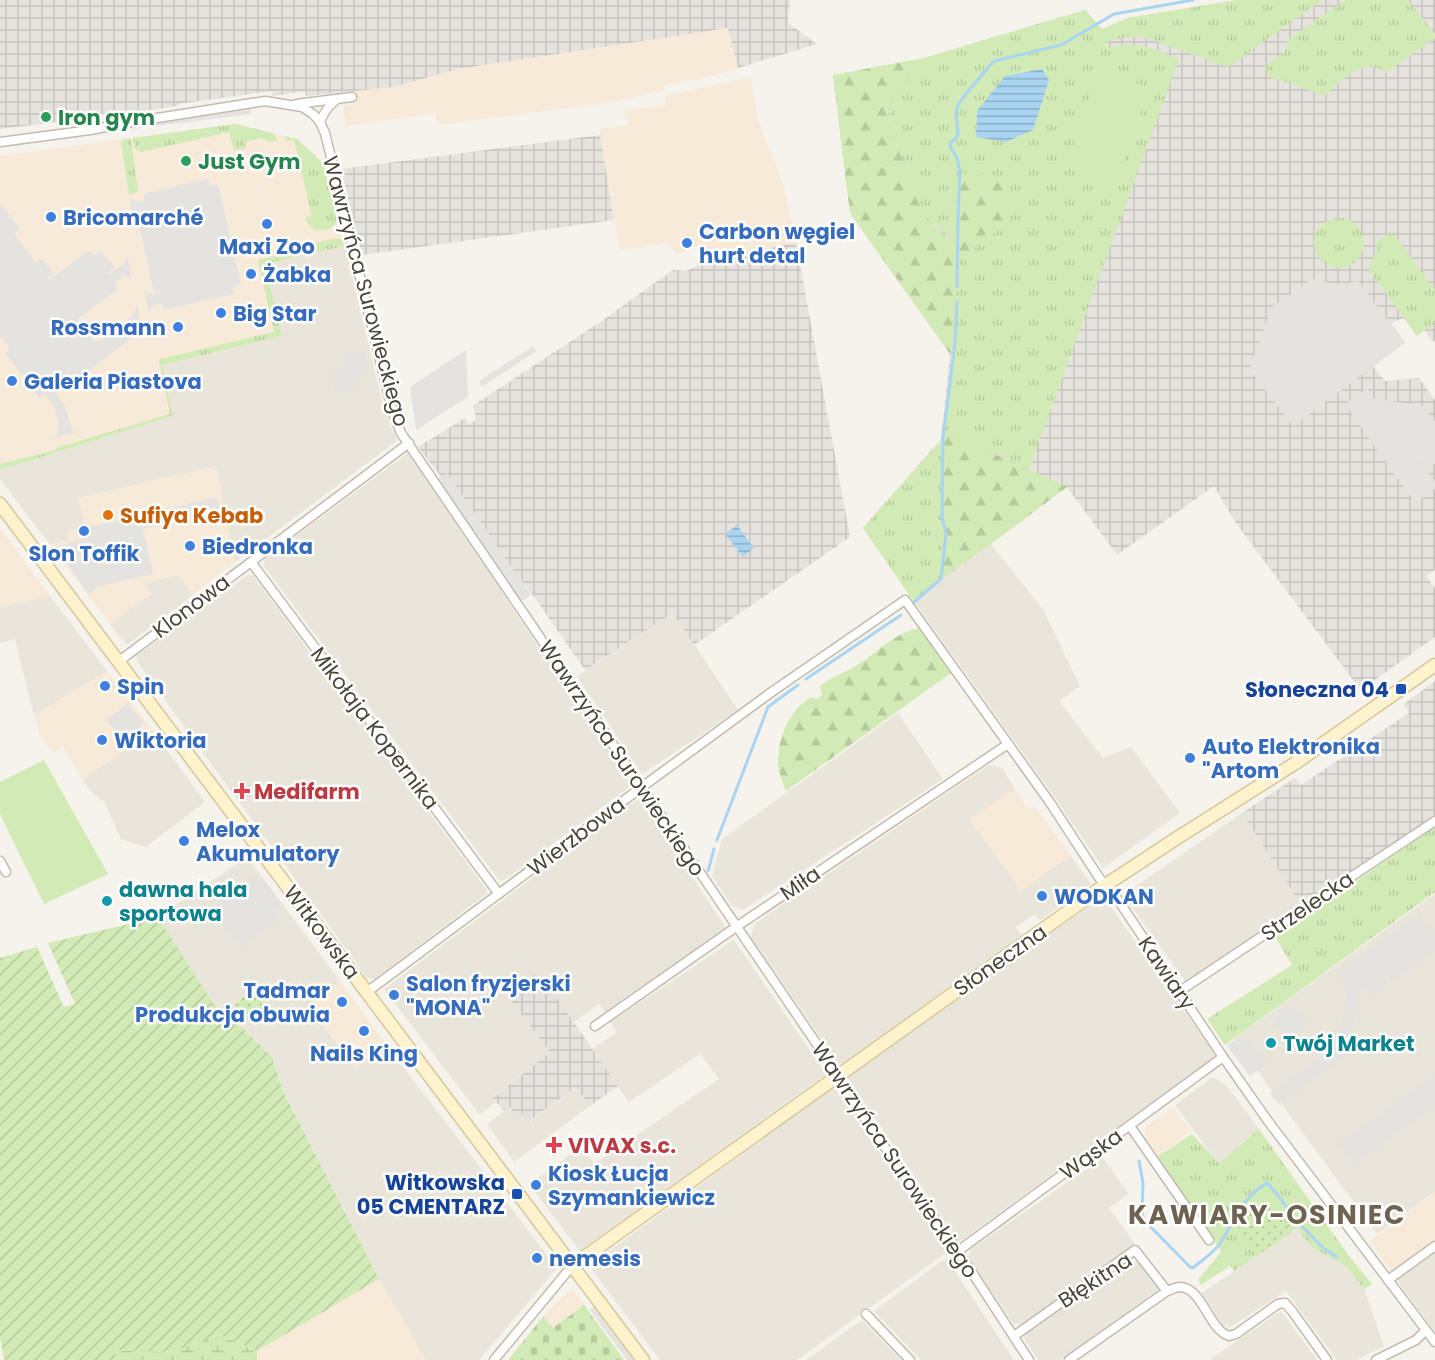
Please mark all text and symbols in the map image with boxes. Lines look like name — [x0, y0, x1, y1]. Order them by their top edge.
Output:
place label: Iron gym — [58, 103, 155, 132]
marker: Iron gym — [39, 110, 53, 124]
place label: Just Gym — [198, 147, 301, 176]
street label: Wawrzyńca Surowieckiego — [316, 153, 416, 429]
marker: Just Gym — [179, 154, 193, 168]
place label: Bricomarché — [63, 203, 203, 232]
marker: Bricomarché — [44, 210, 58, 224]
marker: Maxi Zoo — [260, 217, 274, 231]
place label: Carbon węgiel hurt detal — [699, 217, 855, 270]
place label: Maxi Zoo — [219, 232, 315, 261]
marker: Carbon węgiel hurt detal — [680, 236, 694, 250]
place label: Żabka — [263, 260, 331, 289]
marker: Żabka — [244, 267, 258, 281]
place label: Big Star — [233, 299, 316, 328]
marker: Big Star — [214, 306, 228, 320]
place label: Rossmann — [51, 313, 166, 342]
marker: Rossmann — [171, 320, 185, 334]
place label: Galeria Piastova — [24, 367, 202, 396]
marker: Galeria Piastova — [5, 374, 19, 388]
place label: Sufiya Kebab — [120, 501, 263, 530]
marker: Sufiya Kebab — [101, 508, 115, 522]
marker: Slon Toffik — [77, 524, 91, 538]
place label: Biedronka — [202, 532, 313, 561]
place label: Slon Toffik — [28, 539, 140, 568]
marker: Biedronka — [183, 539, 197, 553]
street label: Klonowa — [147, 567, 235, 645]
street label: Wawrzyńca Surowieckiego — [532, 634, 712, 882]
street label: Mikołaja Kopernika — [304, 641, 446, 815]
place label: Spin — [117, 672, 165, 701]
place label: Słoneczna 04 — [1245, 675, 1389, 704]
marker: Spin — [98, 679, 112, 693]
marker: Słoneczna 04 — [1394, 682, 1408, 696]
place label: Wiktoria — [114, 726, 207, 755]
place label: Auto Elektronika "Artom — [1202, 732, 1380, 785]
marker: Wiktoria — [95, 733, 109, 747]
marker: Auto Elektronika "Artom — [1183, 751, 1197, 765]
place label: Medifarm — [254, 777, 360, 806]
marker: Medifarm — [235, 784, 249, 798]
street label: Wierzbowa — [521, 790, 631, 882]
place label: Melox Akumulatory — [196, 815, 340, 868]
marker: Melox Akumulatory — [177, 834, 191, 848]
street label: Miła — [774, 859, 826, 907]
street label: Strzelecka — [1255, 864, 1359, 948]
place label: dawna hala sportowa — [119, 875, 247, 928]
street label: Witkowska — [277, 879, 367, 985]
place label: WODKAN — [1054, 882, 1154, 911]
marker: WODKAN — [1035, 889, 1049, 903]
marker: dawna hala sportowa — [100, 894, 114, 908]
street label: Słoneczna — [948, 917, 1052, 1003]
street label: Kawiary — [1132, 930, 1202, 1016]
place label: Salon fryzjerski "MONA" — [406, 969, 571, 1022]
place label: Tadmar Produkcja obuwia — [135, 976, 330, 1029]
marker: Salon fryzjerski "MONA" — [387, 988, 401, 1002]
marker: Tadmar Produkcja obuwia — [335, 995, 349, 1009]
marker: Nails King — [357, 1024, 371, 1038]
place label: Twój Market — [1283, 1029, 1415, 1058]
street label: Wawrzyńca Surowieckiego — [805, 1036, 985, 1284]
marker: Twój Market — [1264, 1036, 1278, 1050]
place label: Nails King — [310, 1039, 418, 1068]
street label: Wąska — [1054, 1121, 1128, 1187]
place label: VIVAX s.c. — [568, 1131, 676, 1160]
marker: VIVAX s.c. — [545, 1136, 563, 1154]
place label: Kiosk Łucja Szymankiewicz — [548, 1159, 715, 1212]
place label: Witkowska 05 CMENTARZ — [357, 1168, 505, 1221]
marker: Kiosk Łucja Szymankiewicz — [529, 1178, 543, 1192]
marker: Witkowska 05 CMENTARZ — [510, 1187, 524, 1201]
district label: KAWIARY-OSINIEC — [1128, 1196, 1406, 1233]
place label: nemesis — [549, 1244, 641, 1273]
street label: Błękitna — [1053, 1245, 1137, 1315]
marker: nemesis — [530, 1251, 544, 1265]

